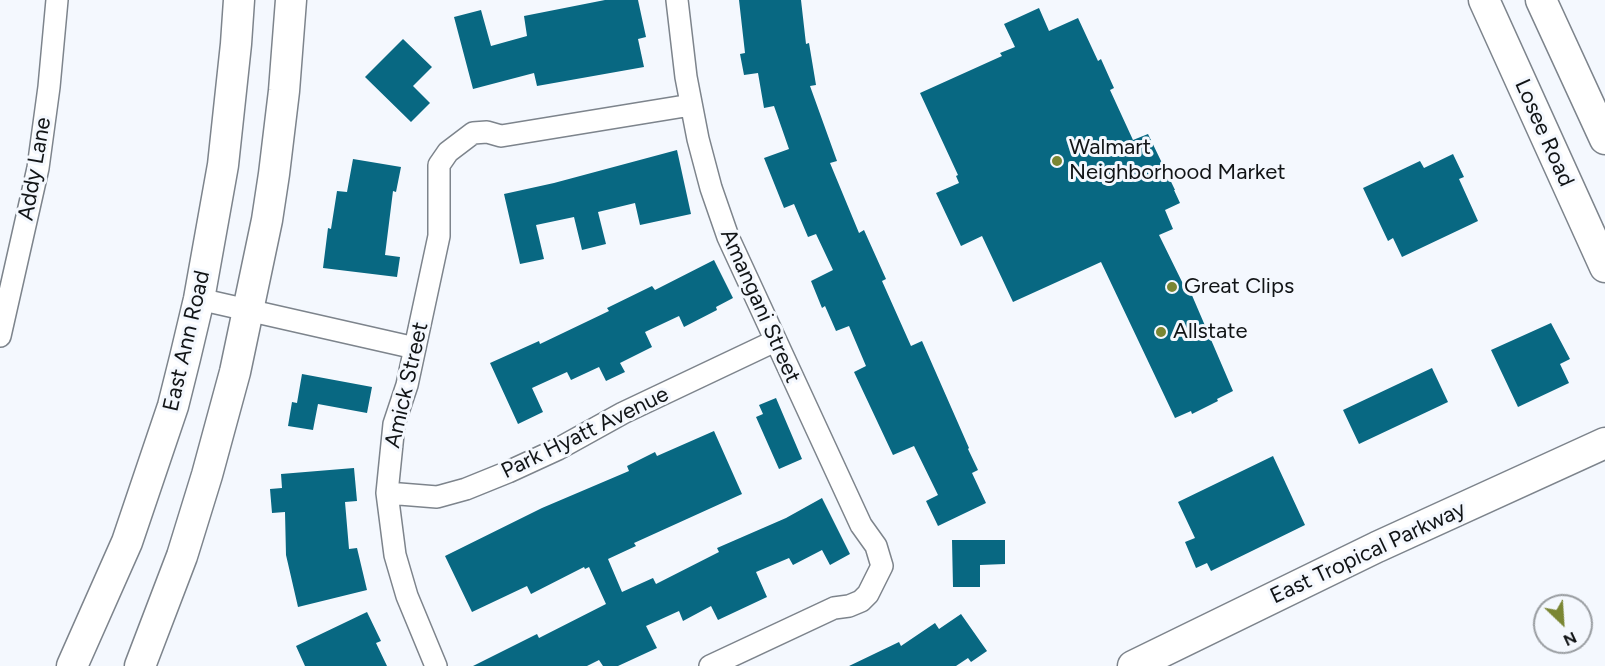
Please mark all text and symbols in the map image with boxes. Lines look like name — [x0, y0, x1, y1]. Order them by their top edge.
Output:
street label: Losee Road — [1509, 75, 1579, 191]
street label: Addy Lane — [13, 115, 57, 223]
place label: Walmart Neighborhood Market — [1069, 135, 1286, 186]
marker: Walmart Neighborhood Market — [1050, 154, 1064, 168]
street label: Amangani Street — [714, 225, 806, 387]
street label: East Ann Road — [158, 268, 216, 414]
place label: Great Clips — [1184, 274, 1294, 300]
marker: Great Clips — [1165, 280, 1179, 294]
place label: Allstate — [1173, 319, 1248, 345]
street label: Amick Street — [380, 320, 434, 450]
marker: Allstate — [1154, 325, 1168, 339]
street label: Park Hyatt Avenue — [497, 381, 673, 485]
street label: East Tropical Parkway — [1266, 496, 1470, 610]
north arrow — [1533, 594, 1593, 654]
text: N — [1560, 628, 1580, 650]

